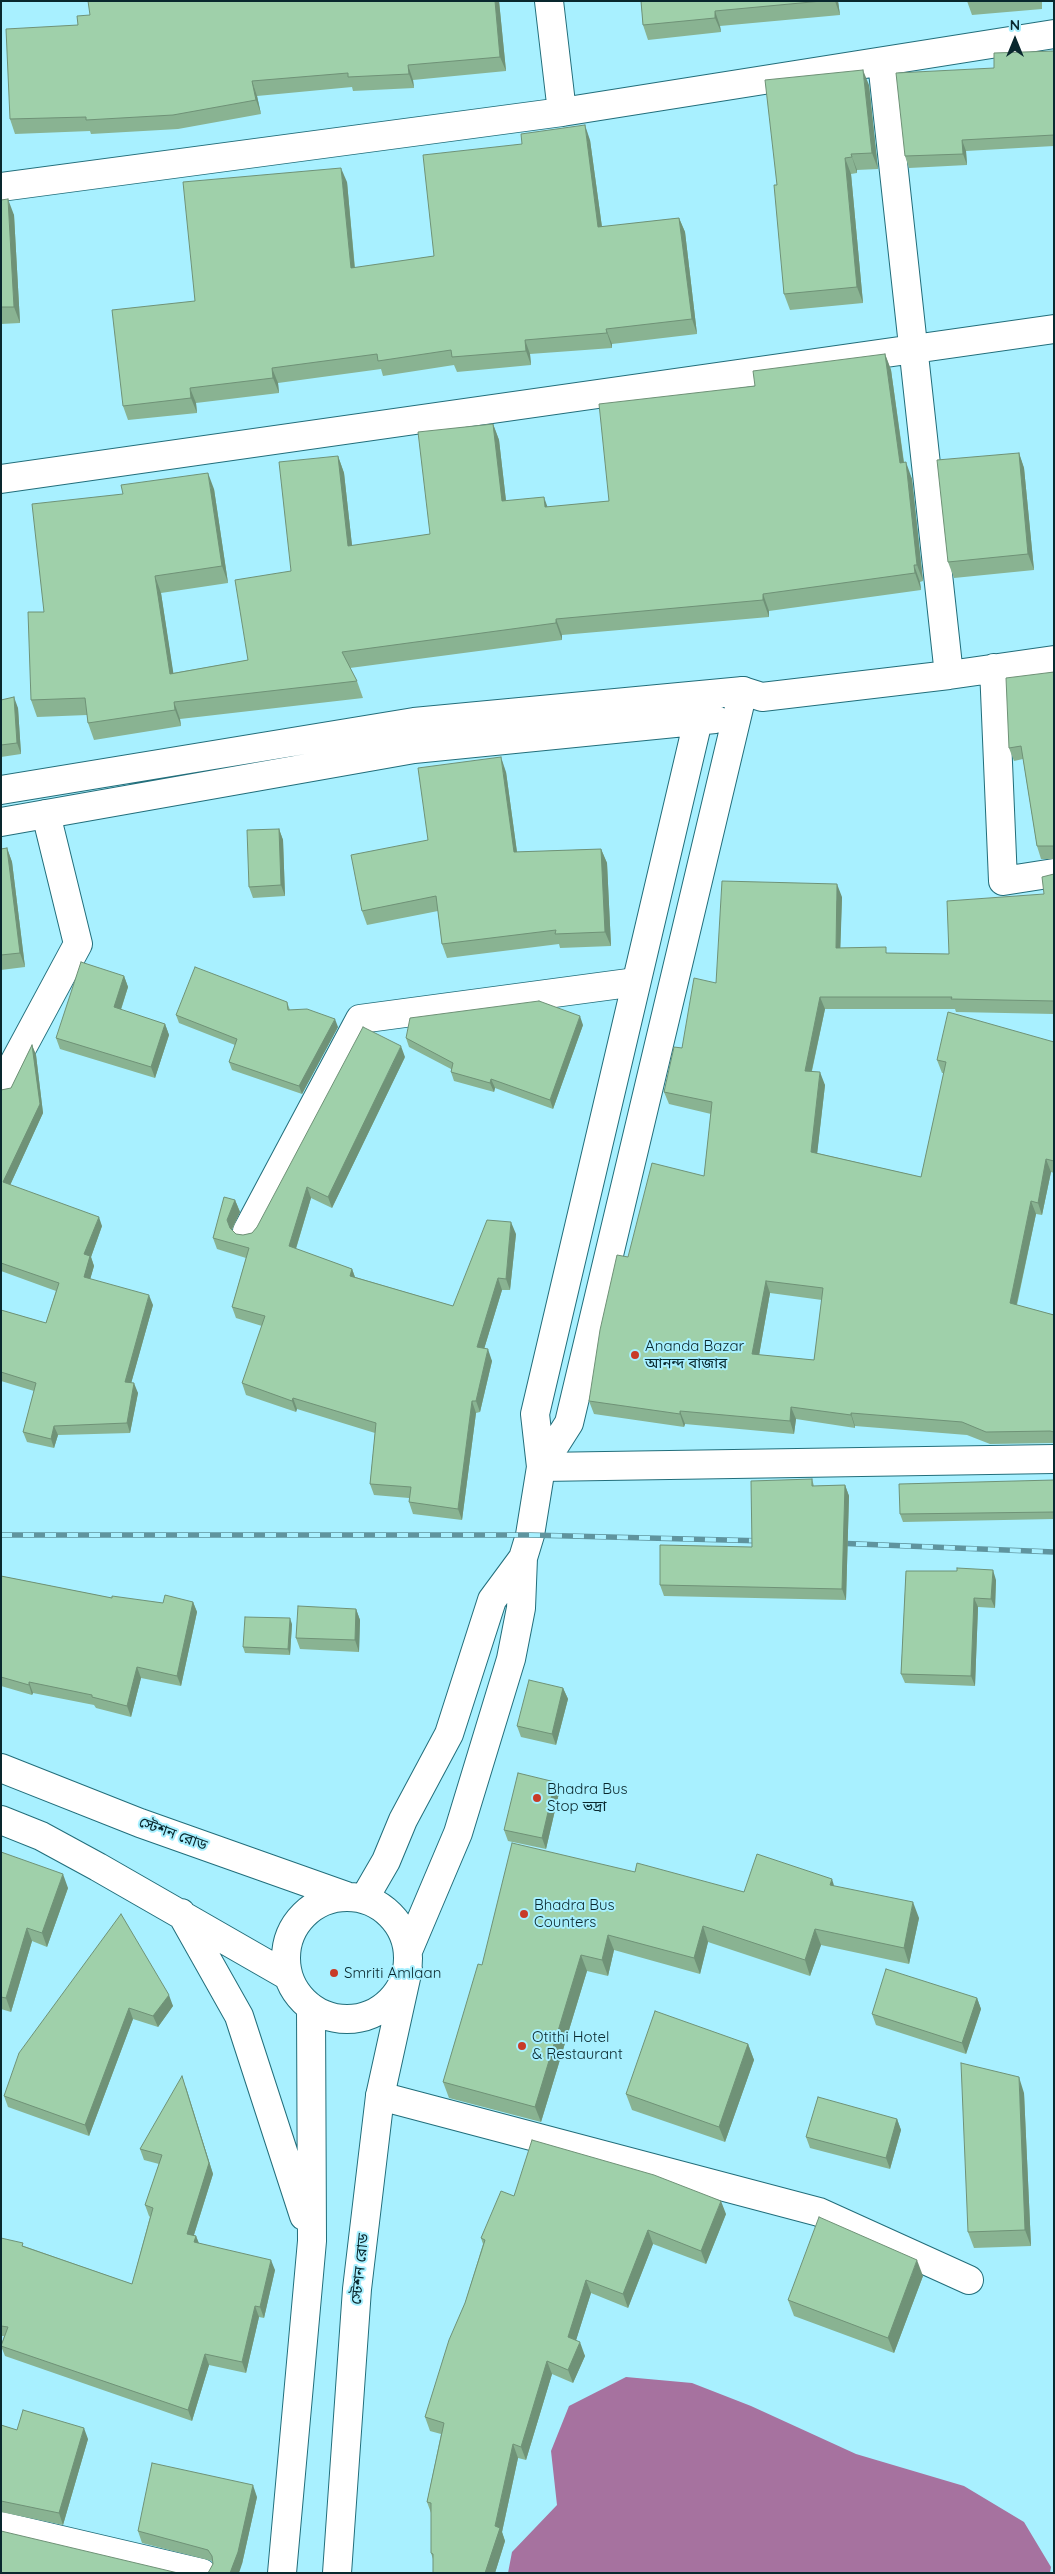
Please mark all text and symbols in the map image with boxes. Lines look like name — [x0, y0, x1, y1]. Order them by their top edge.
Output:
north arrow — [990, 15, 1040, 65]
text: N — [1010, 16, 1020, 34]
place label: Ananda Bazar আনন্দ বাজার — [645, 1337, 744, 1372]
marker: Ananda Bazar আনন্দ বাজার — [629, 1349, 641, 1361]
place label: Bhadra Bus Stop ভদ্রা — [547, 1780, 628, 1815]
marker: Bhadra Bus Stop ভদ্রা — [531, 1792, 543, 1804]
street label: স্টেশন রোড — [136, 1813, 210, 1855]
place label: Bhadra Bus Counters — [534, 1896, 615, 1931]
marker: Bhadra Bus Counters — [518, 1908, 530, 1920]
place label: Smriti Amlaan — [344, 1964, 441, 1982]
marker: Smriti Amlaan — [328, 1967, 340, 1979]
place label: Otithi Hotel & Restaurant — [532, 2028, 623, 2063]
marker: Otithi Hotel & Restaurant — [516, 2040, 528, 2052]
street label: স্টেশন রোড — [347, 2233, 373, 2305]

